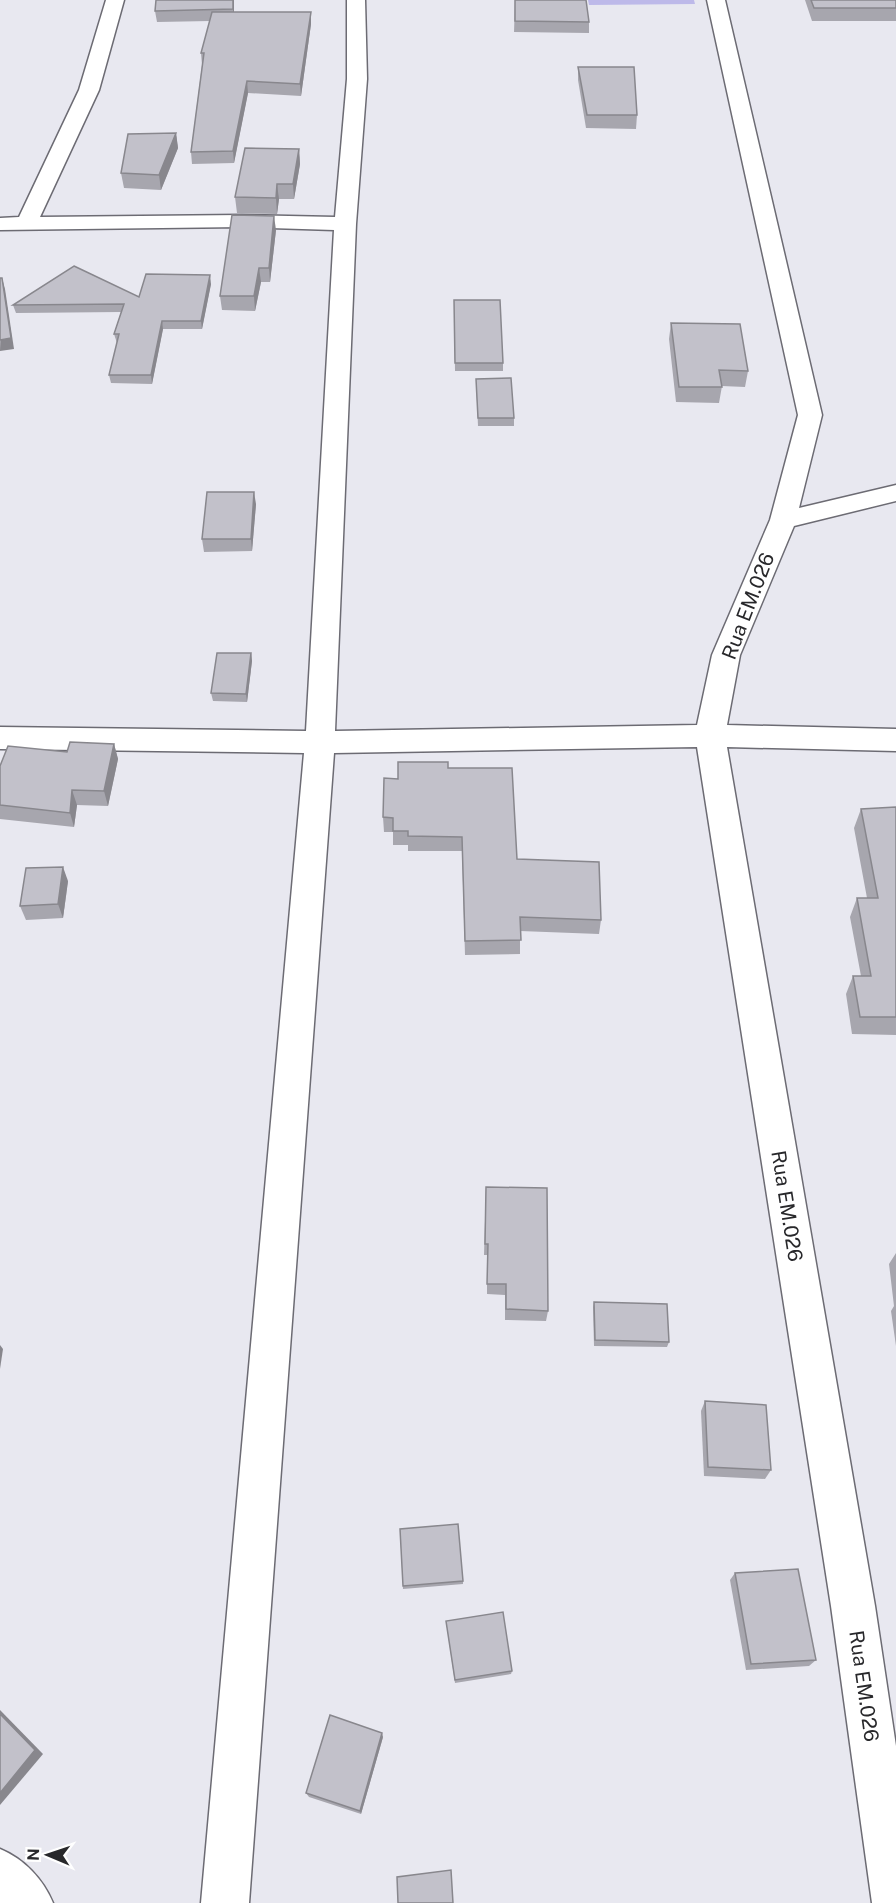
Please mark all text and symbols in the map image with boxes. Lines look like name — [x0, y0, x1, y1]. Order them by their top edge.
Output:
street label: Rua EM.026 — [717, 549, 779, 663]
street label: Rua EM.026 — [766, 1149, 808, 1263]
street label: Rua EM.026 — [844, 1629, 884, 1743]
north arrow — [18, 1825, 78, 1885]
text: N — [24, 1848, 43, 1861]

